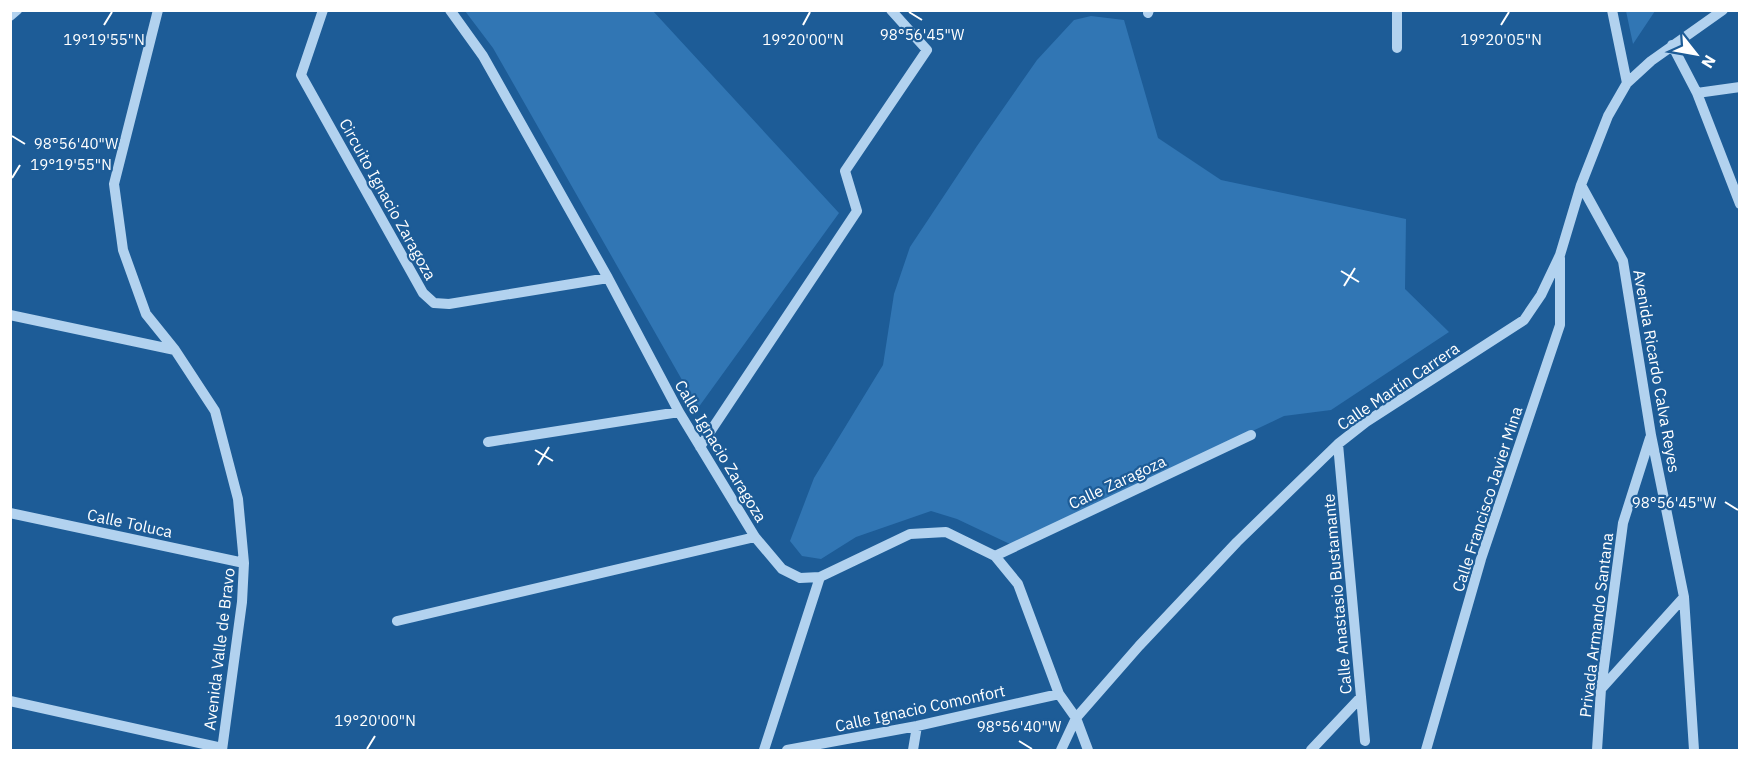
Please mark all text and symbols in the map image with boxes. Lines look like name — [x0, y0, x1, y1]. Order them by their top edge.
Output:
north arrow — [1666, 24, 1726, 84]
text: 98°56'45"W — [880, 25, 965, 44]
text: 19°19'55"N — [63, 30, 145, 49]
text: 19°20'00"N — [762, 30, 844, 49]
text: 19°20'05"N — [1460, 30, 1542, 49]
text: N — [1697, 52, 1720, 72]
street label: Circuito Ignacio Zaragoza — [335, 115, 441, 284]
text: 98°56'40"W — [34, 134, 119, 153]
text: 19°19'55"N — [30, 155, 112, 174]
street label: Avenida Ricardo Calva Reyes — [1629, 268, 1685, 474]
street label: Calle Martín Carrera — [1333, 338, 1463, 434]
street label: Calle Ignacio Zaragoza — [671, 376, 772, 526]
street label: Calle Francisco Javier Mina — [1448, 403, 1527, 594]
street label: Calle Zaragoza — [1065, 451, 1169, 513]
street label: Calle Anastasio Bustamante — [1318, 493, 1356, 695]
text: 98°56'45"W — [1632, 493, 1717, 512]
street label: Calle Toluca — [85, 504, 175, 542]
street label: Privada Armando Santana — [1575, 531, 1617, 718]
street label: Avenida Valle de Bravo — [199, 567, 239, 731]
street label: Calle Ignacio Comonfort — [833, 680, 1007, 736]
text: 19°20'00"N — [334, 711, 416, 730]
text: 98°56'40"W — [977, 717, 1062, 736]

